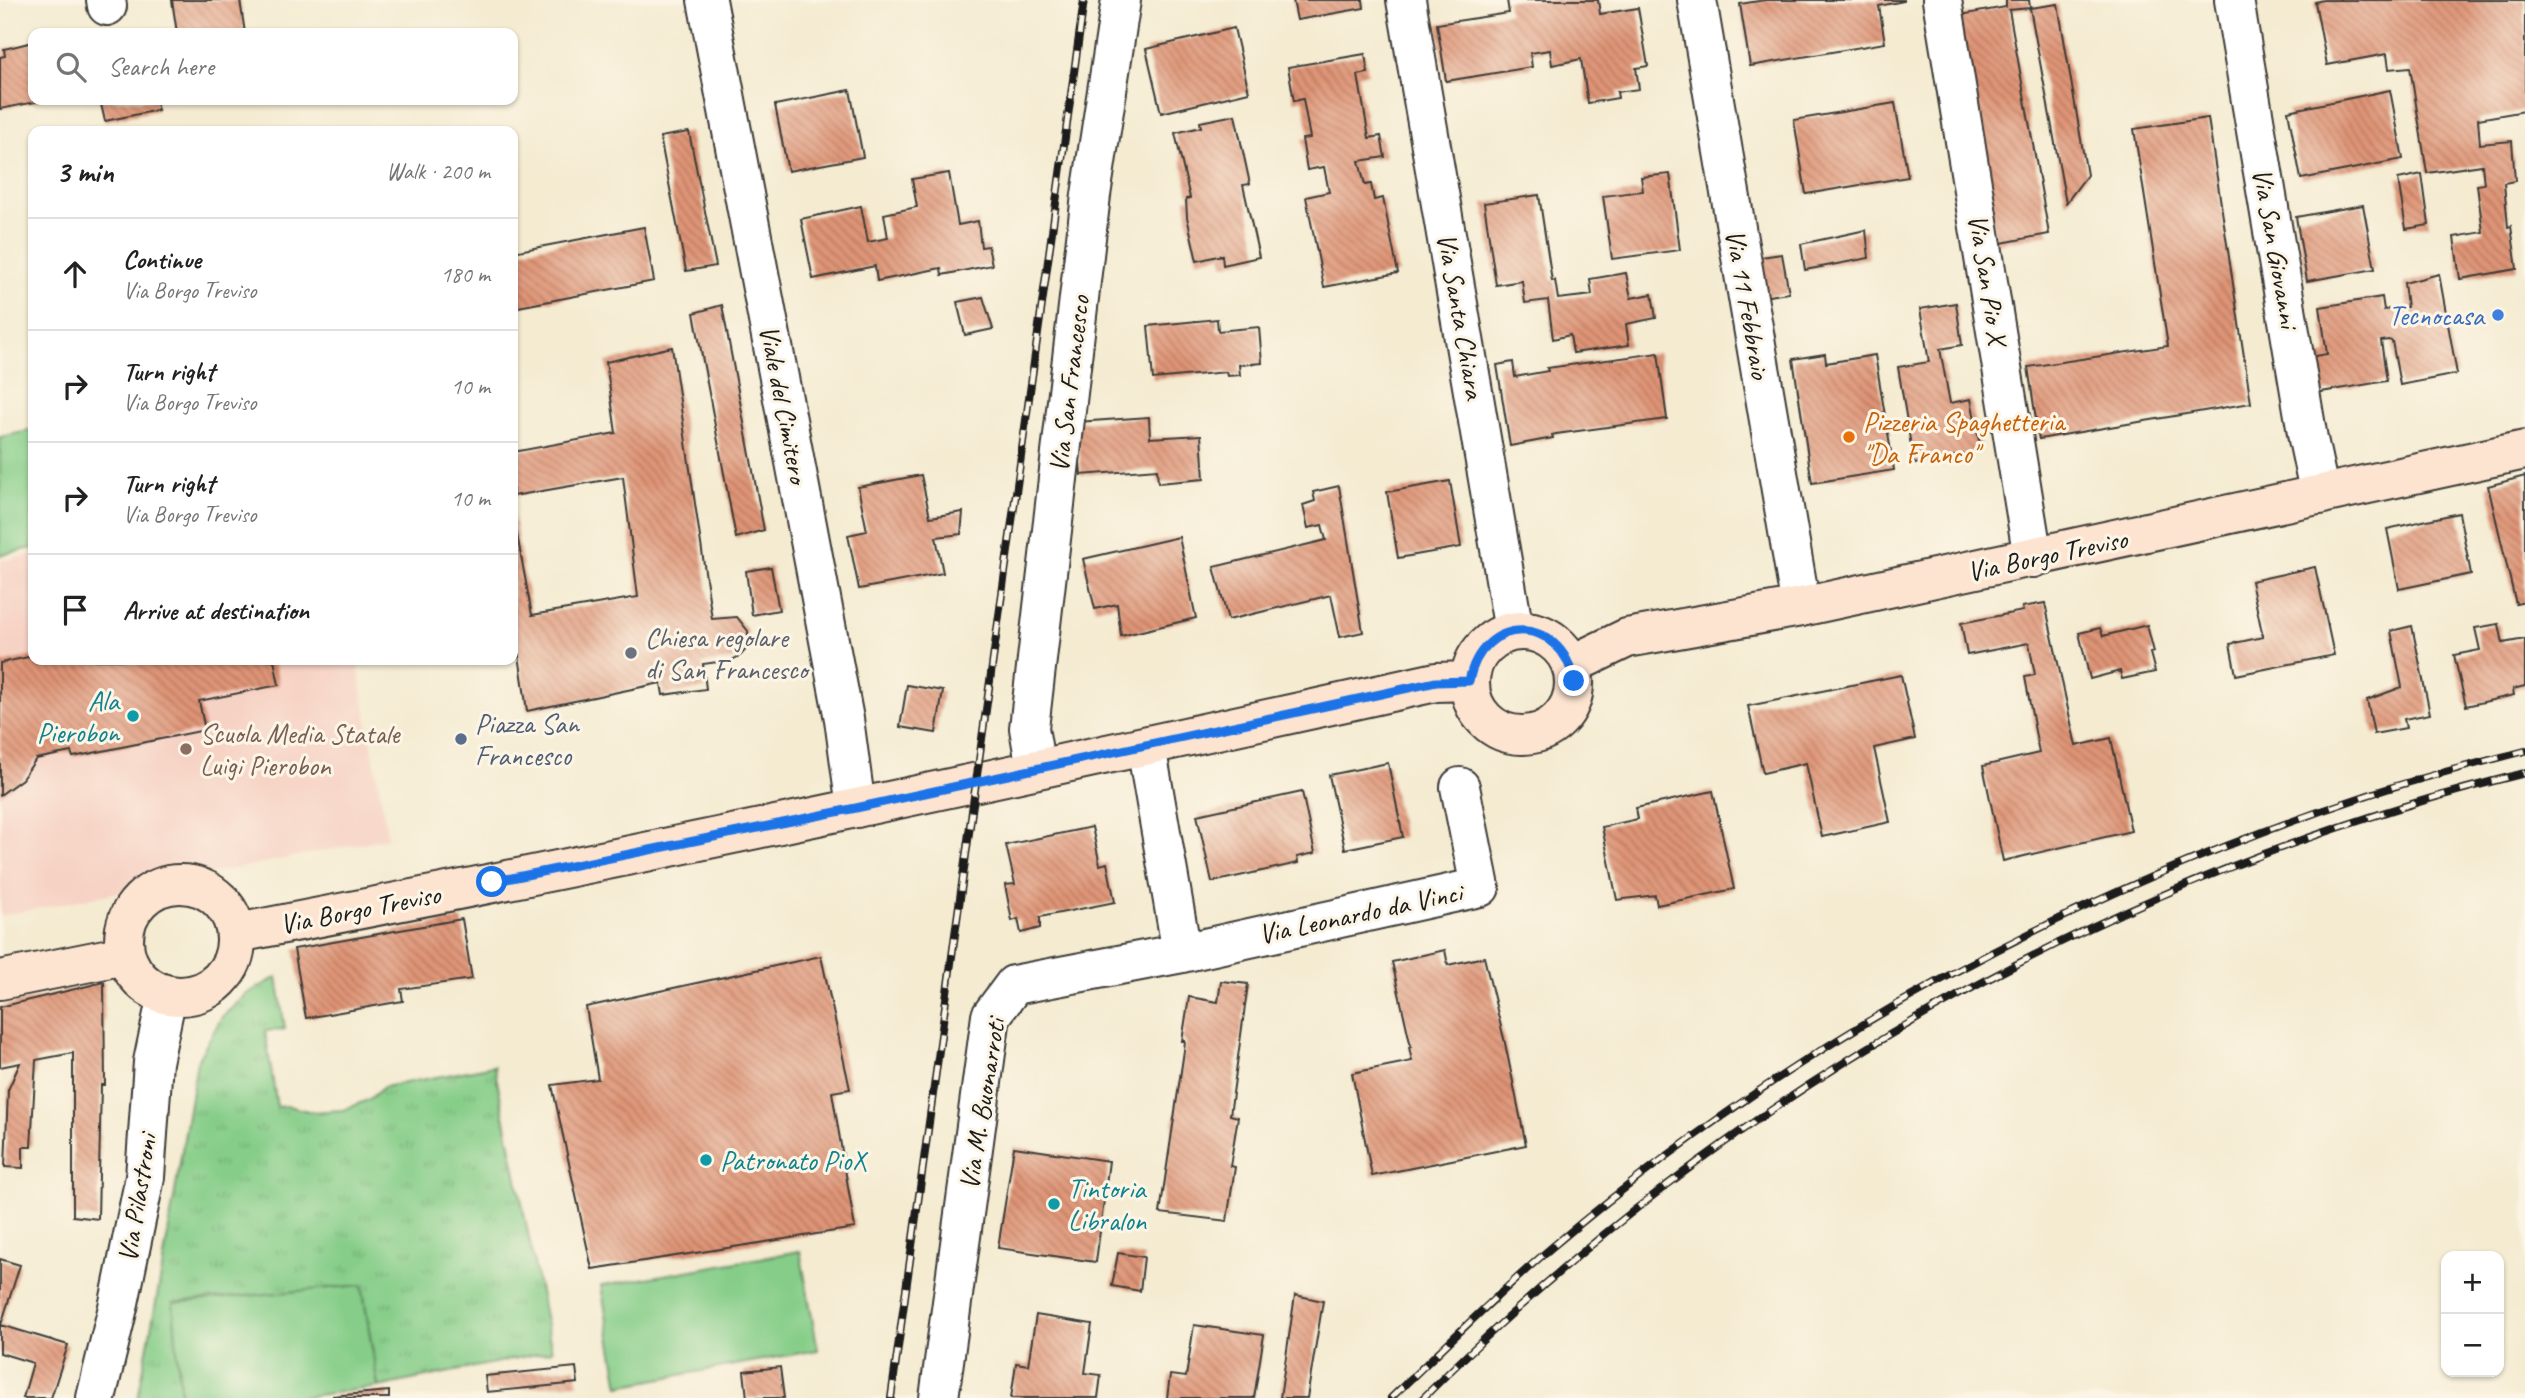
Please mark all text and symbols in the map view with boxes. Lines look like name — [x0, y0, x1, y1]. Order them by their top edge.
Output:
search box — [28, 28, 518, 105]
icon: search — [52, 48, 90, 86]
text: Search here — [108, 50, 214, 83]
text: 3 min — [56, 153, 113, 191]
text: Walk · 200 m — [386, 157, 490, 186]
street label: Via San Giovanni — [2245, 165, 2308, 334]
street label: Via San Pio X — [1960, 211, 2016, 351]
street label: Via 11 Febbraio — [1718, 227, 1779, 384]
street label: Via Santa Chiara — [1429, 230, 1493, 404]
text: Continue — [123, 243, 201, 276]
icon: ahead — [56, 255, 94, 293]
text: 180 m — [441, 260, 490, 289]
text: Via Borgo Treviso — [123, 276, 256, 305]
street label: Via San Francesco — [1041, 292, 1097, 474]
place label: Tecnocasa — [2388, 298, 2486, 333]
marker: Tecnocasa — [2490, 307, 2506, 323]
street label: Viale del Cimitero — [752, 322, 817, 489]
text: Turn right — [123, 355, 214, 388]
icon: right — [56, 367, 94, 405]
text: 10 m — [451, 372, 490, 401]
text: Via Borgo Treviso — [123, 388, 256, 417]
place label: Pizzeria Spaghetteria "Da Franco" — [1863, 404, 2067, 471]
marker: Pizzeria Spaghetteria "Da Franco" — [1841, 429, 1857, 445]
text: Turn right — [123, 467, 214, 500]
icon: right — [56, 479, 94, 517]
text: 10 m — [451, 484, 490, 513]
text: Via Borgo Treviso — [123, 500, 256, 529]
street label: Via Borgo Treviso — [1964, 521, 2132, 589]
icon: arrive — [56, 591, 94, 629]
text: Arrive at destination — [123, 594, 309, 627]
place label: Chiesa regolare di San Francesco — [645, 620, 811, 687]
marker: Chiesa regolare di San Francesco — [623, 645, 639, 661]
route end — [1558, 665, 1589, 696]
place label: Ala Pierobon — [37, 683, 121, 750]
place label: Piazza San Francesco — [475, 706, 580, 773]
marker: Ala Pierobon — [125, 708, 141, 724]
place label: Scuola Media Statale Luigi Pierobon — [200, 716, 401, 783]
marker: Piazza San Francesco — [453, 731, 469, 747]
marker: Scuola Media Statale Luigi Pierobon — [178, 741, 194, 757]
route start — [476, 866, 507, 897]
street label: Via Leonardo da Vinci — [1255, 874, 1468, 952]
street label: Via Borgo Treviso — [277, 876, 445, 942]
street label: Via M. Buonarroti — [951, 1012, 1013, 1192]
street label: Via Pilastroni — [110, 1128, 165, 1264]
place label: Patronato PioX — [720, 1143, 868, 1178]
marker: Patronato PioX — [698, 1152, 714, 1168]
place label: Tintoria Libralon — [1068, 1171, 1148, 1238]
marker: Tintoria Libralon — [1046, 1196, 1062, 1212]
map controls — [2441, 1251, 2504, 1377]
button: + — [2441, 1251, 2504, 1314]
button: − — [2441, 1314, 2504, 1377]

